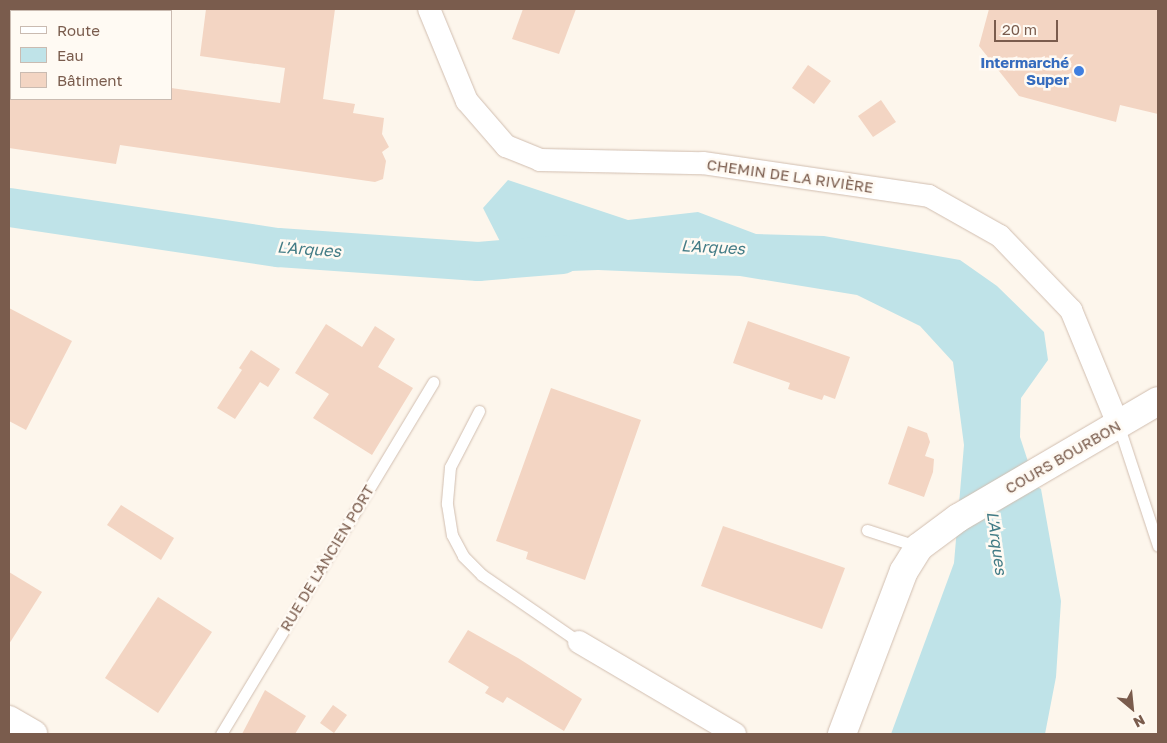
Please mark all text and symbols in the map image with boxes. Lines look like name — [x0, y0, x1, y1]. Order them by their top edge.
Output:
legend — [10, 10, 172, 100]
scale bar — [997, 10, 1061, 42]
text: 20 m — [1002, 20, 1037, 38]
text: Route — [57, 21, 100, 39]
text: Eau — [57, 46, 84, 64]
place label: Intermarché Super — [980, 53, 1069, 88]
marker: Intermarché Super — [1073, 65, 1085, 77]
text: Bâtiment — [57, 71, 122, 89]
street label: CHEMIN DE LA RIVIÈRE — [706, 155, 874, 197]
water label: L'Arques — [681, 236, 745, 258]
water label: L'Arques — [276, 237, 342, 261]
street label: COURS BOURBON — [1002, 417, 1124, 497]
street label: RUE DE L'ANCIEN PORT — [276, 482, 378, 634]
water label: L'Arques — [983, 510, 1011, 576]
north arrow — [1107, 683, 1157, 733]
text: N — [1131, 712, 1148, 732]

